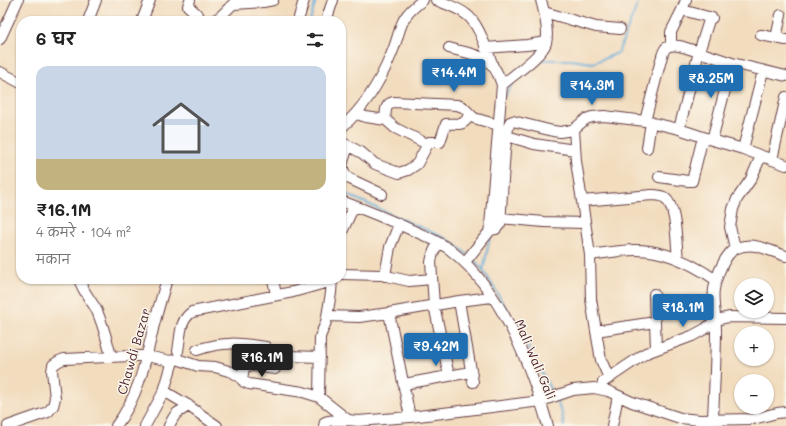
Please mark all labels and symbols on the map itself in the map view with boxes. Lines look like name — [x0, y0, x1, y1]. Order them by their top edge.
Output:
pin: ₹14.4M — [421, 59, 487, 93]
pin: ₹8.25M — [678, 65, 744, 99]
pin: ₹14.3M — [559, 72, 625, 106]
pin: ₹18.1M — [650, 294, 716, 328]
street label: Chawdi Bazar — [113, 306, 153, 396]
street label: Mali Wali Gali — [511, 316, 561, 402]
pin: ₹9.42M — [403, 333, 469, 367]
pin: ₹16.1M — [229, 344, 295, 378]

